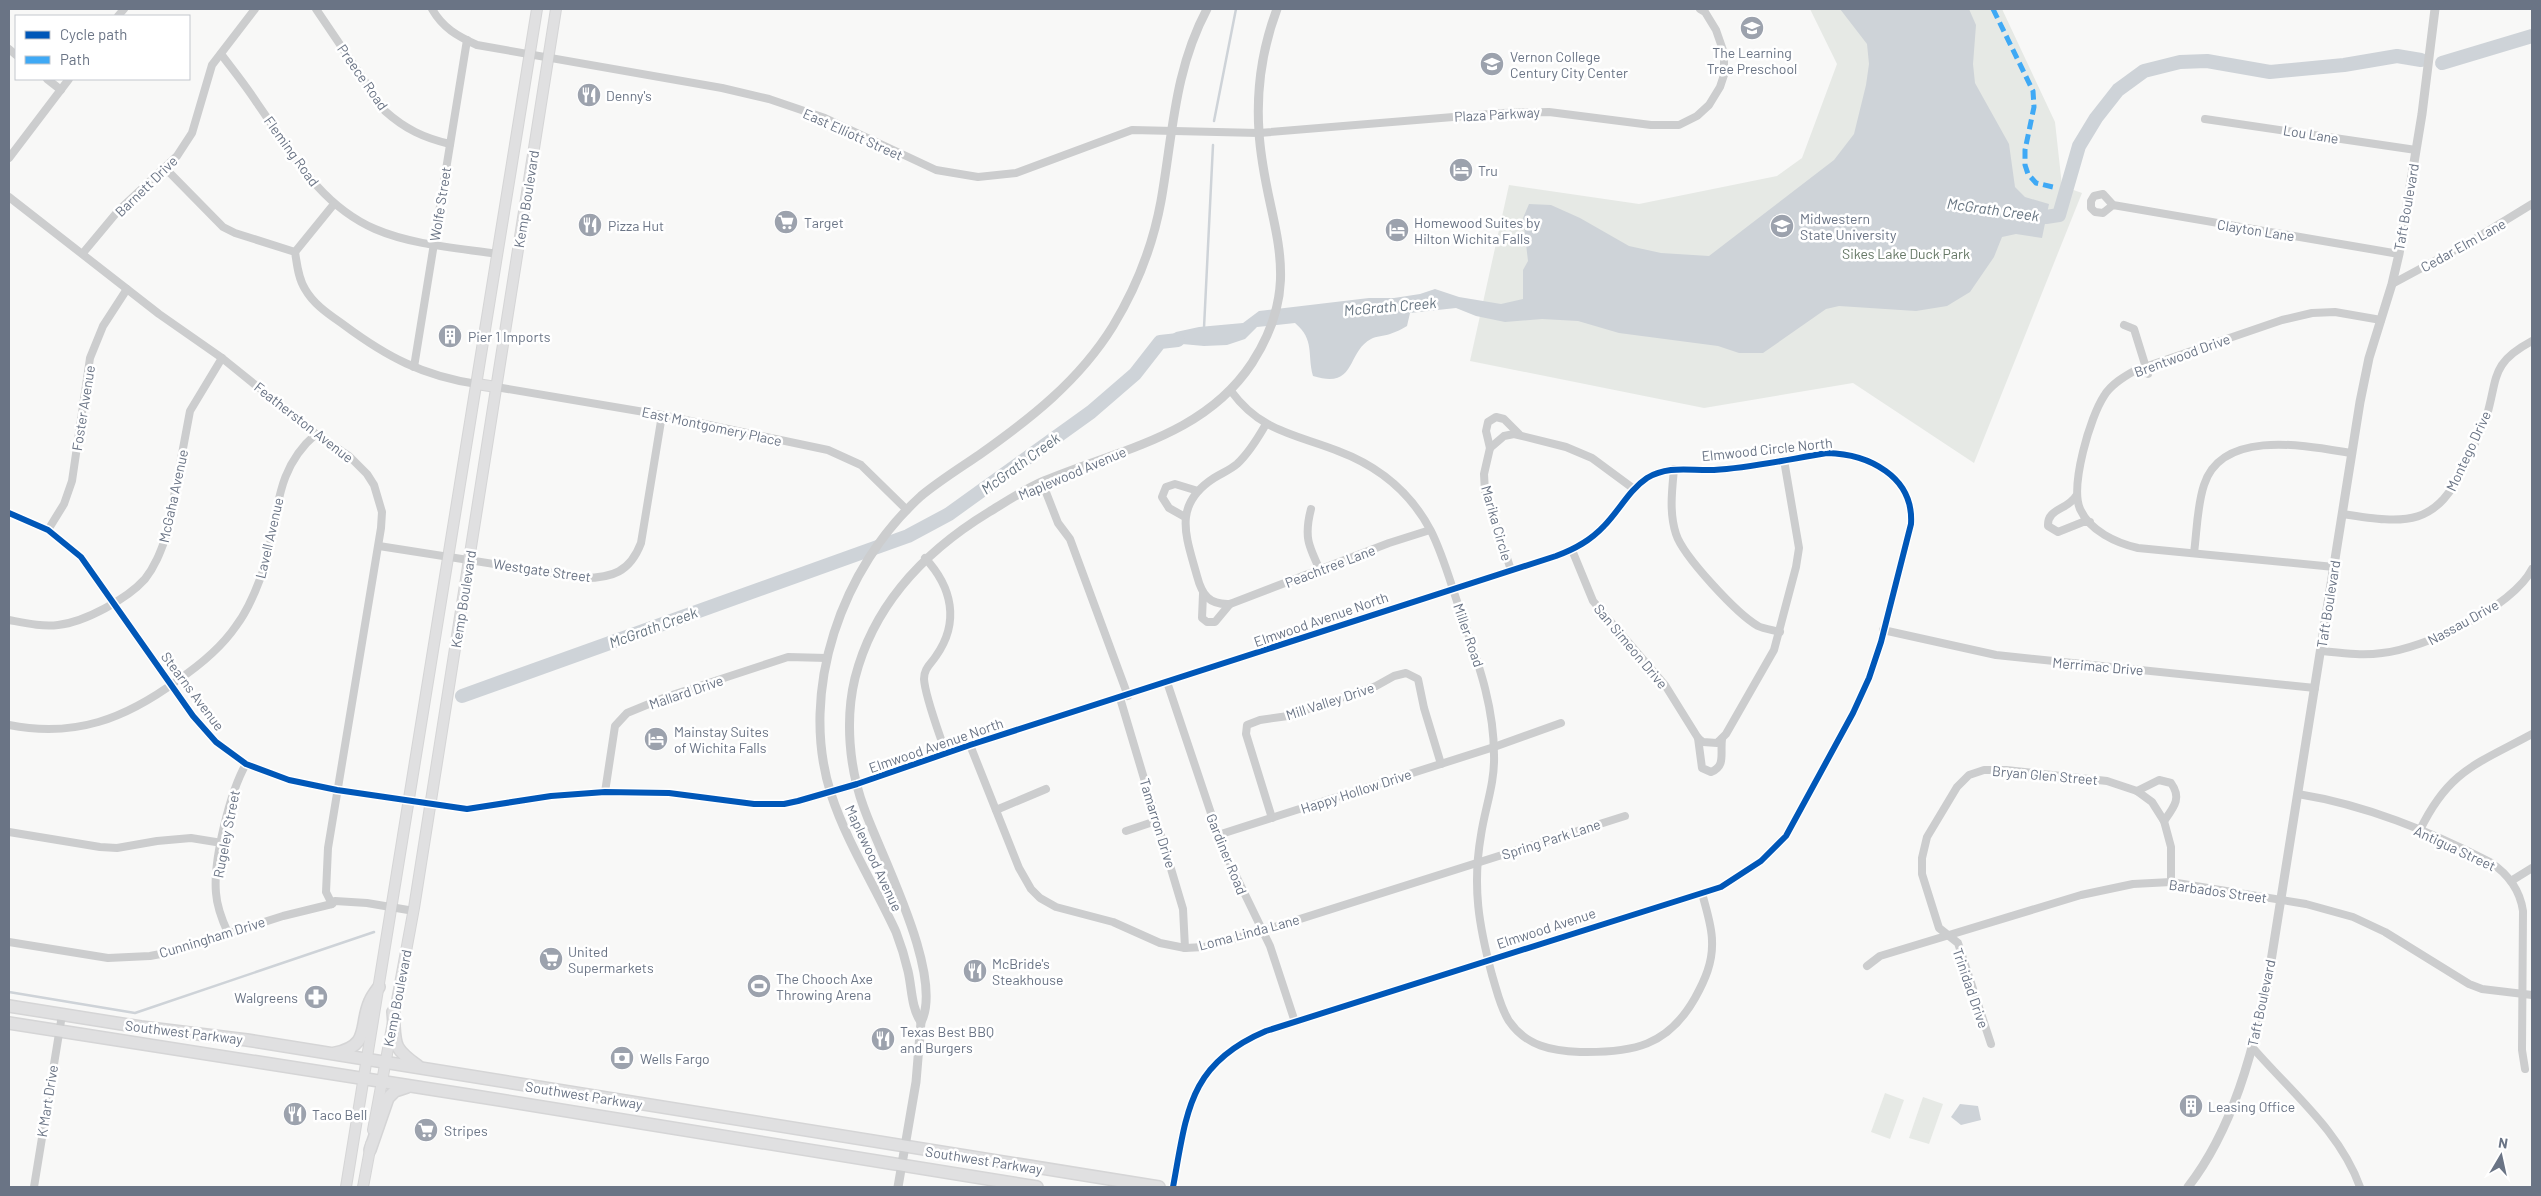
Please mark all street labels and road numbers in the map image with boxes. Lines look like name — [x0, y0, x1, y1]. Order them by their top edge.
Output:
street label: Preece Road — [334, 41, 392, 113]
street label: Plaza Parkway — [1454, 103, 1541, 125]
street label: East Elliott Street — [800, 104, 906, 164]
street label: Fleming Road — [261, 113, 323, 189]
street label: Lou Lane — [2282, 121, 2340, 147]
street label: Kemp Boulevard — [510, 149, 542, 249]
street label: Barnett Drive — [111, 152, 181, 220]
street label: Taft Boulevard — [2390, 162, 2422, 252]
street label: Wolfe Street — [426, 166, 454, 242]
street label: Clayton Lane — [2216, 215, 2296, 245]
street label: Cedar Elm Lane — [2417, 215, 2509, 275]
street label: Brentwood Drive — [2132, 330, 2232, 380]
street label: Foster Avenue — [68, 364, 98, 452]
street label: Featherston Avenue — [251, 378, 357, 466]
street label: East Montgomery Place — [640, 403, 784, 449]
street label: Montego Drive — [2442, 408, 2494, 494]
street label: Elmwood Circle North — [1701, 434, 1833, 464]
street label: Maplewood Avenue — [1016, 443, 1128, 503]
street label: McGaha Avenue — [155, 448, 191, 544]
street label: Marika Circle — [1478, 483, 1516, 563]
street label: Lavell Avenue — [251, 496, 287, 580]
street label: Peachtree Lane — [1282, 541, 1378, 591]
street label: Kemp Boulevard — [447, 549, 479, 649]
street label: Westgate Street — [492, 555, 592, 585]
street label: Taft Boulevard — [2313, 559, 2343, 649]
street label: Elmwood Avenue North — [1252, 588, 1390, 650]
street label: Nassau Drive — [2425, 596, 2501, 648]
street label: San Simeon Drive — [1591, 600, 1671, 692]
street label: Miller Road — [1450, 601, 1488, 669]
street label: Stearns Avenue — [158, 648, 228, 734]
street label: Merrimac Drive — [2052, 654, 2144, 678]
street label: Mallard Drive — [647, 671, 725, 713]
street label: Mill Valley Drive — [1284, 679, 1376, 723]
street label: Elmwood Avenue North — [867, 714, 1005, 776]
street label: Bryan Glen Street — [1992, 762, 2098, 788]
street label: Happy Hollow Drive — [1298, 765, 1414, 817]
street label: Tamarron Drive — [1136, 776, 1180, 870]
street label: Rugeley Street — [209, 789, 243, 879]
street label: Maplewood Avenue — [842, 802, 906, 914]
street label: Gardiner Road — [1203, 811, 1251, 897]
street label: Spring Park Lane — [1500, 815, 1602, 863]
street label: Antigua Street — [2412, 822, 2498, 874]
street label: Barbados Street — [2168, 876, 2268, 906]
street label: Elmwood Avenue — [1494, 904, 1598, 952]
street label: Loma Linda Lane — [1197, 910, 1301, 954]
street label: Cunningham Drive — [157, 913, 267, 961]
street label: Trinidad Drive — [1949, 946, 1993, 1030]
street label: Kemp Boulevard — [379, 948, 415, 1048]
street label: Taft Boulevard — [2243, 958, 2279, 1048]
street label: Southwest Parkway — [124, 1016, 244, 1048]
street label: K Mart Drive — [33, 1064, 61, 1138]
street label: Southwest Parkway — [524, 1077, 644, 1113]
street label: Southwest Parkway — [924, 1142, 1044, 1178]

